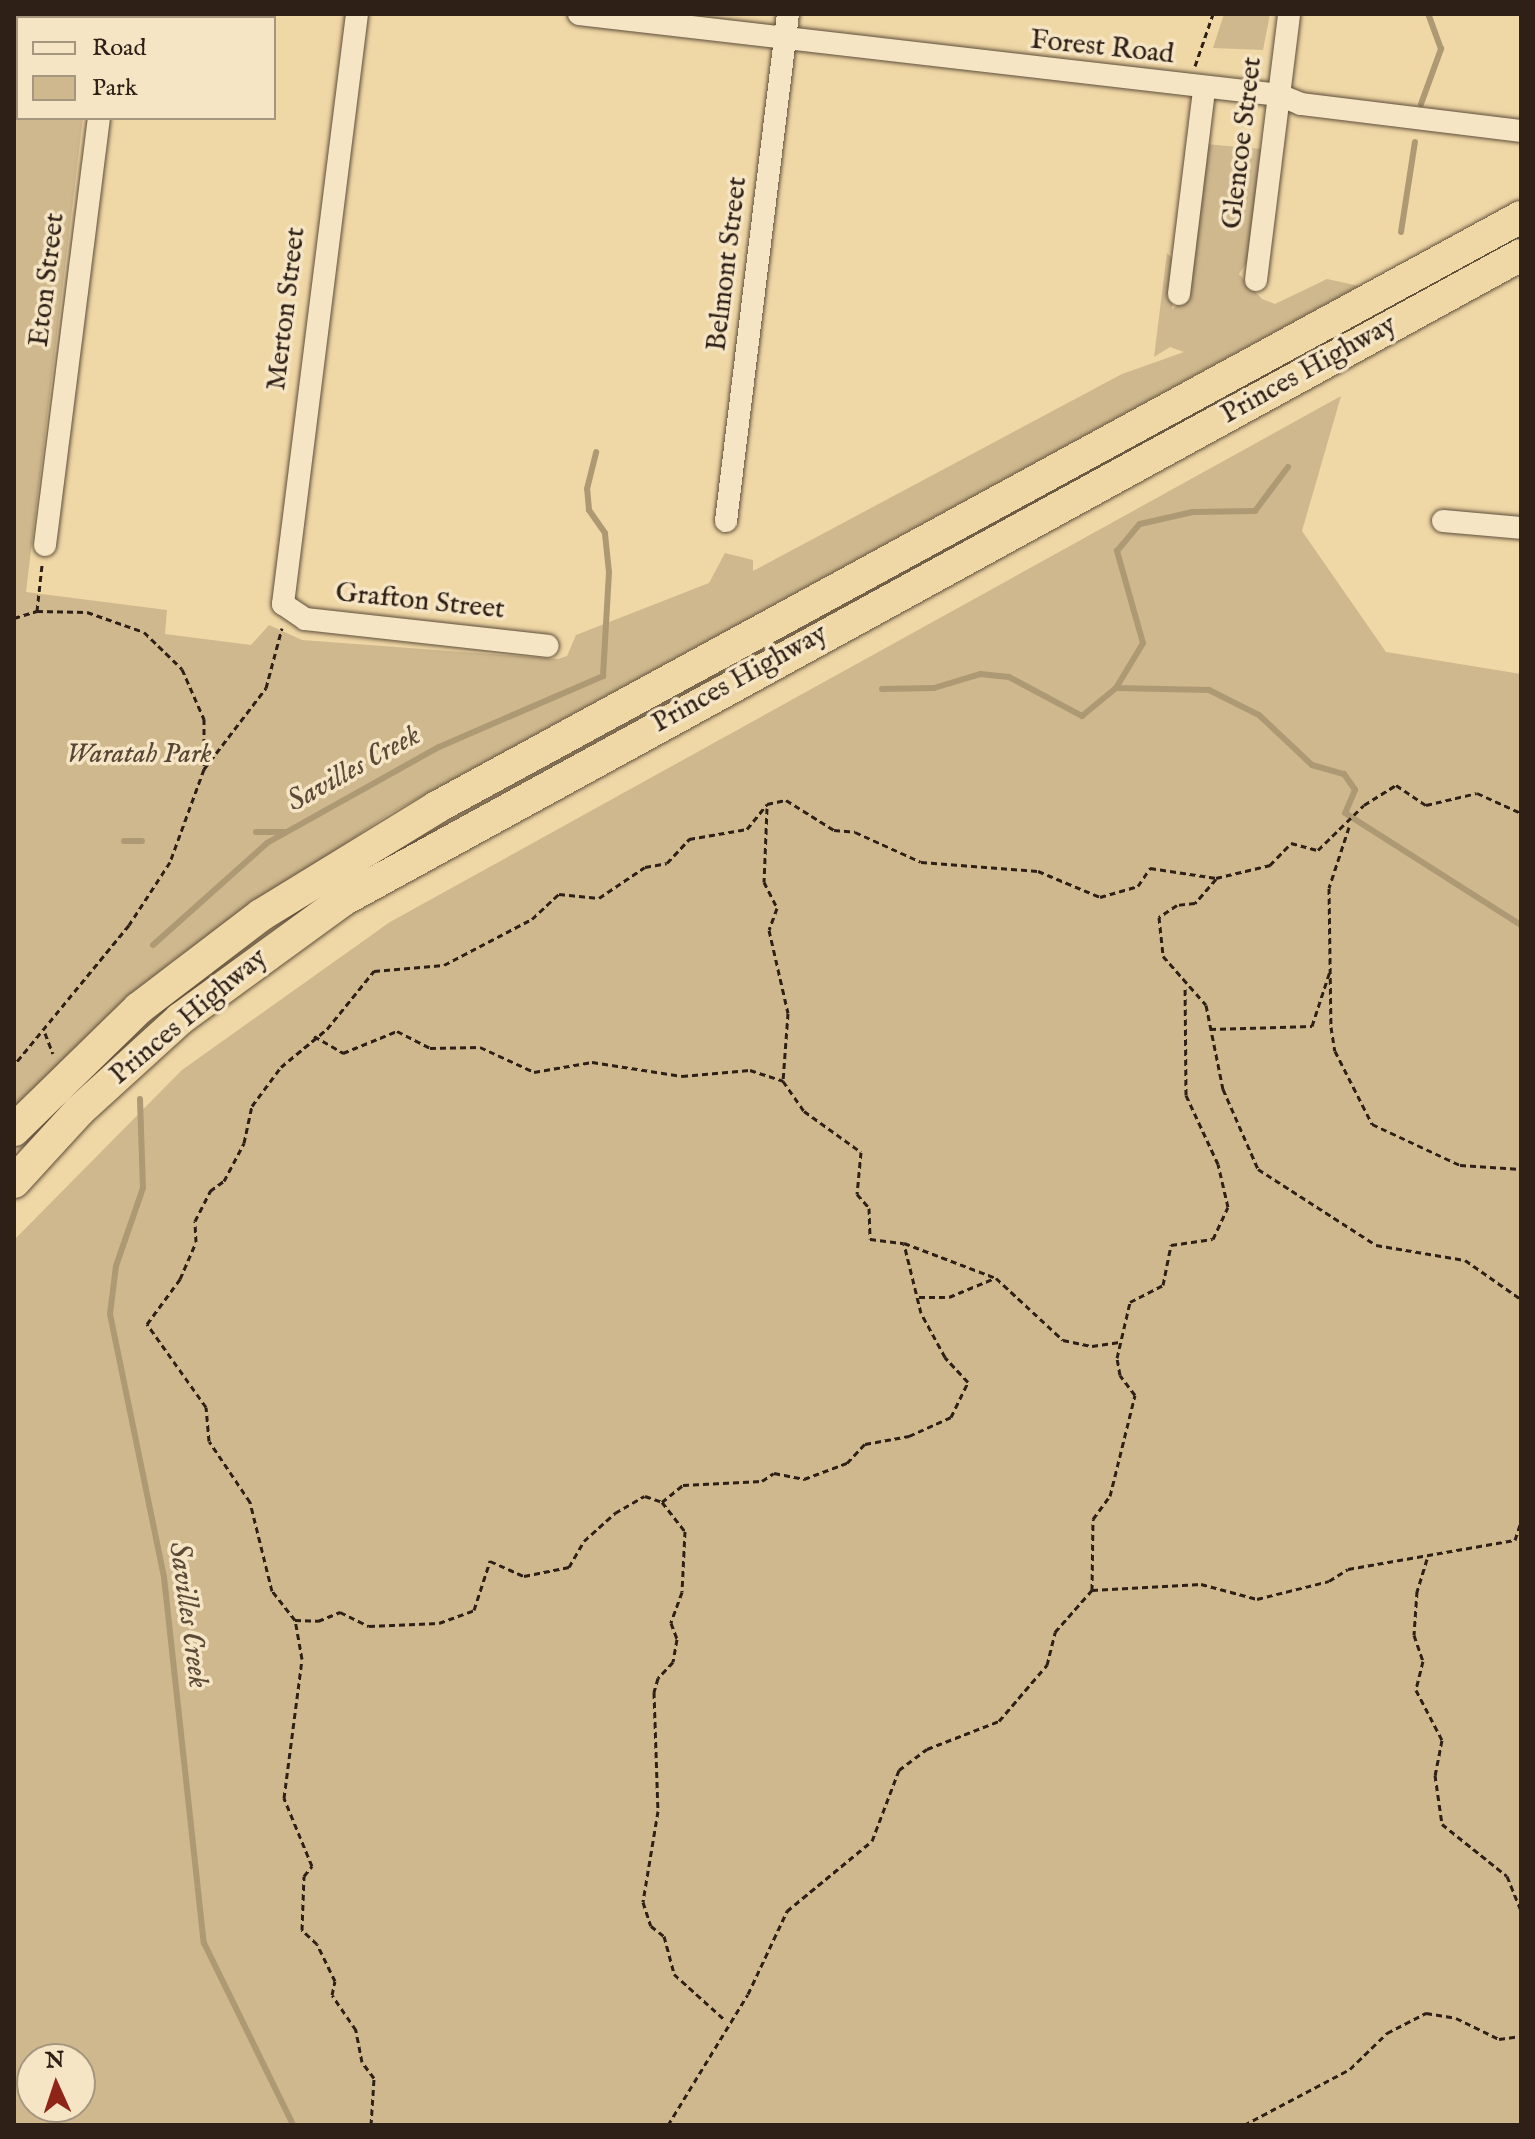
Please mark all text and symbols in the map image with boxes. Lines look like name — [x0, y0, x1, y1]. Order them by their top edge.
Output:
legend — [16, 16, 276, 120]
street label: Forest Road — [1028, 24, 1176, 72]
text: Road — [92, 33, 146, 64]
street label: Glencoe Street — [1216, 55, 1270, 231]
text: Park — [92, 73, 138, 104]
street label: Belmont Street — [701, 175, 755, 353]
street label: Eton Street — [23, 211, 73, 349]
street label: Merton Street — [260, 225, 314, 393]
street label: Princes Highway — [1216, 308, 1402, 432]
street label: Grafton Street — [334, 576, 506, 628]
street label: Princes Highway — [647, 617, 833, 741]
water label: Savilles Creek — [281, 718, 427, 820]
park label: Waratah Park — [66, 738, 212, 772]
street label: Princes Highway — [104, 941, 274, 1093]
water label: Savilles Creek — [160, 1540, 216, 1690]
north arrow — [16, 2043, 96, 2123]
text: N — [45, 2047, 65, 2076]

